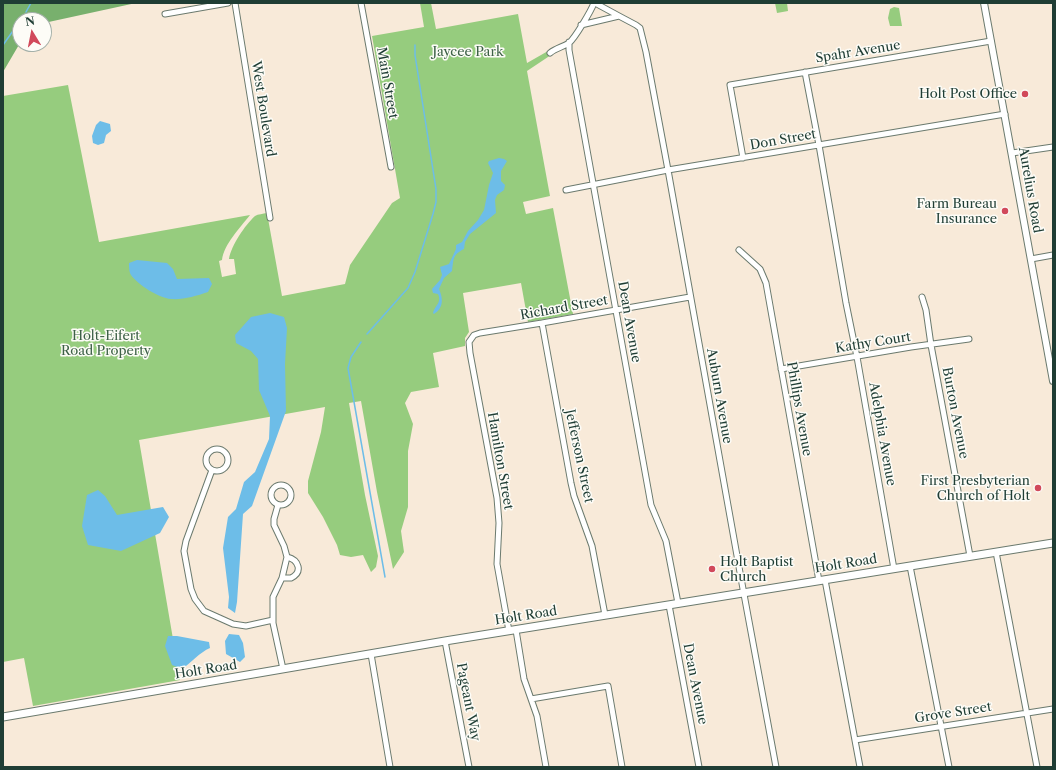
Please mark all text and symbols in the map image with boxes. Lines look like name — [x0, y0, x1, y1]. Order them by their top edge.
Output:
north arrow — [12, 12, 52, 52]
text: N — [24, 13, 36, 29]
street label: Spahr Avenue — [814, 38, 902, 66]
park label: Jaycee Park — [433, 44, 503, 60]
street label: Main Street — [373, 46, 401, 120]
street label: West Boulevard — [248, 60, 278, 158]
place label: Holt Post Office — [919, 86, 1017, 102]
marker: Holt Post Office — [1020, 89, 1030, 99]
street label: Don Street — [749, 127, 817, 153]
street label: Aurelius Road — [1015, 146, 1045, 234]
place label: Farm Bureau Insurance — [917, 196, 997, 227]
marker: Farm Bureau Insurance — [1000, 206, 1010, 216]
street label: Dean Avenue — [614, 280, 644, 364]
street label: Richard Street — [519, 293, 609, 323]
park label: Holt-Eifert Road Property — [61, 328, 151, 359]
street label: Kathy Court — [834, 329, 912, 357]
street label: Auburn Avenue — [703, 347, 735, 445]
street label: Phillips Avenue — [783, 361, 815, 457]
street label: Burton Avenue — [938, 366, 972, 460]
street label: Adelphia Avenue — [865, 381, 899, 487]
street label: Jefferson Street — [561, 408, 597, 504]
street label: Hamilton Street — [484, 411, 516, 511]
place label: First Presbyterian Church of Holt — [921, 473, 1030, 504]
marker: First Presbyterian Church of Holt — [1033, 483, 1043, 493]
street label: Holt Road — [814, 551, 878, 577]
place label: Holt Baptist Church — [720, 554, 793, 585]
marker: Holt Baptist Church — [707, 564, 717, 574]
street label: Holt Road — [494, 603, 558, 629]
street label: Dean Avenue — [679, 642, 711, 726]
street label: Holt Road — [174, 657, 238, 683]
street label: Pageant Way — [453, 662, 483, 742]
street label: Grove Street — [913, 699, 993, 727]

